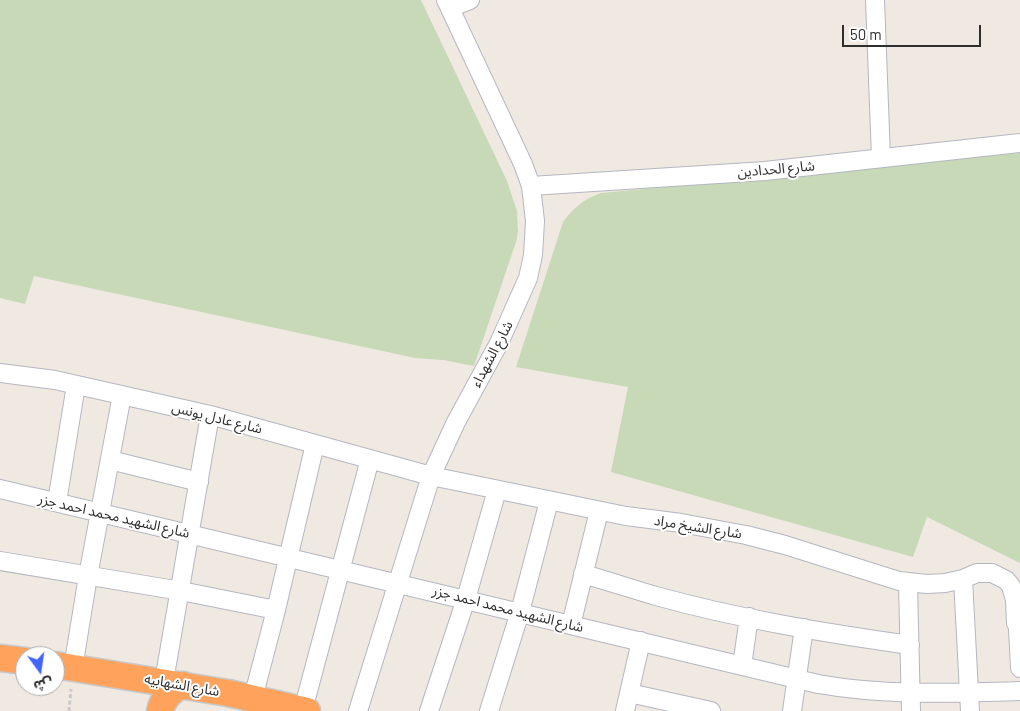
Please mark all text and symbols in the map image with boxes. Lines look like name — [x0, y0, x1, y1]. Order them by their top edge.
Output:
scale bar — [845, 15, 984, 47]
text: 50 m — [850, 25, 882, 43]
street label: شارع الحدادين — [736, 157, 816, 181]
street label: شارع الشهداء — [468, 318, 516, 390]
street label: شارع عادل يونس — [170, 399, 264, 437]
street label: شارع الشهيد محمد احمد جزر — [37, 490, 191, 542]
street label: شارع الشيخ مراد — [653, 512, 743, 542]
street label: شارع الشهيد محمد احمد جزر — [431, 582, 585, 636]
north arrow — [15, 646, 65, 696]
street label: شارع الشهابيه — [143, 670, 221, 700]
text: ش — [32, 675, 55, 696]

